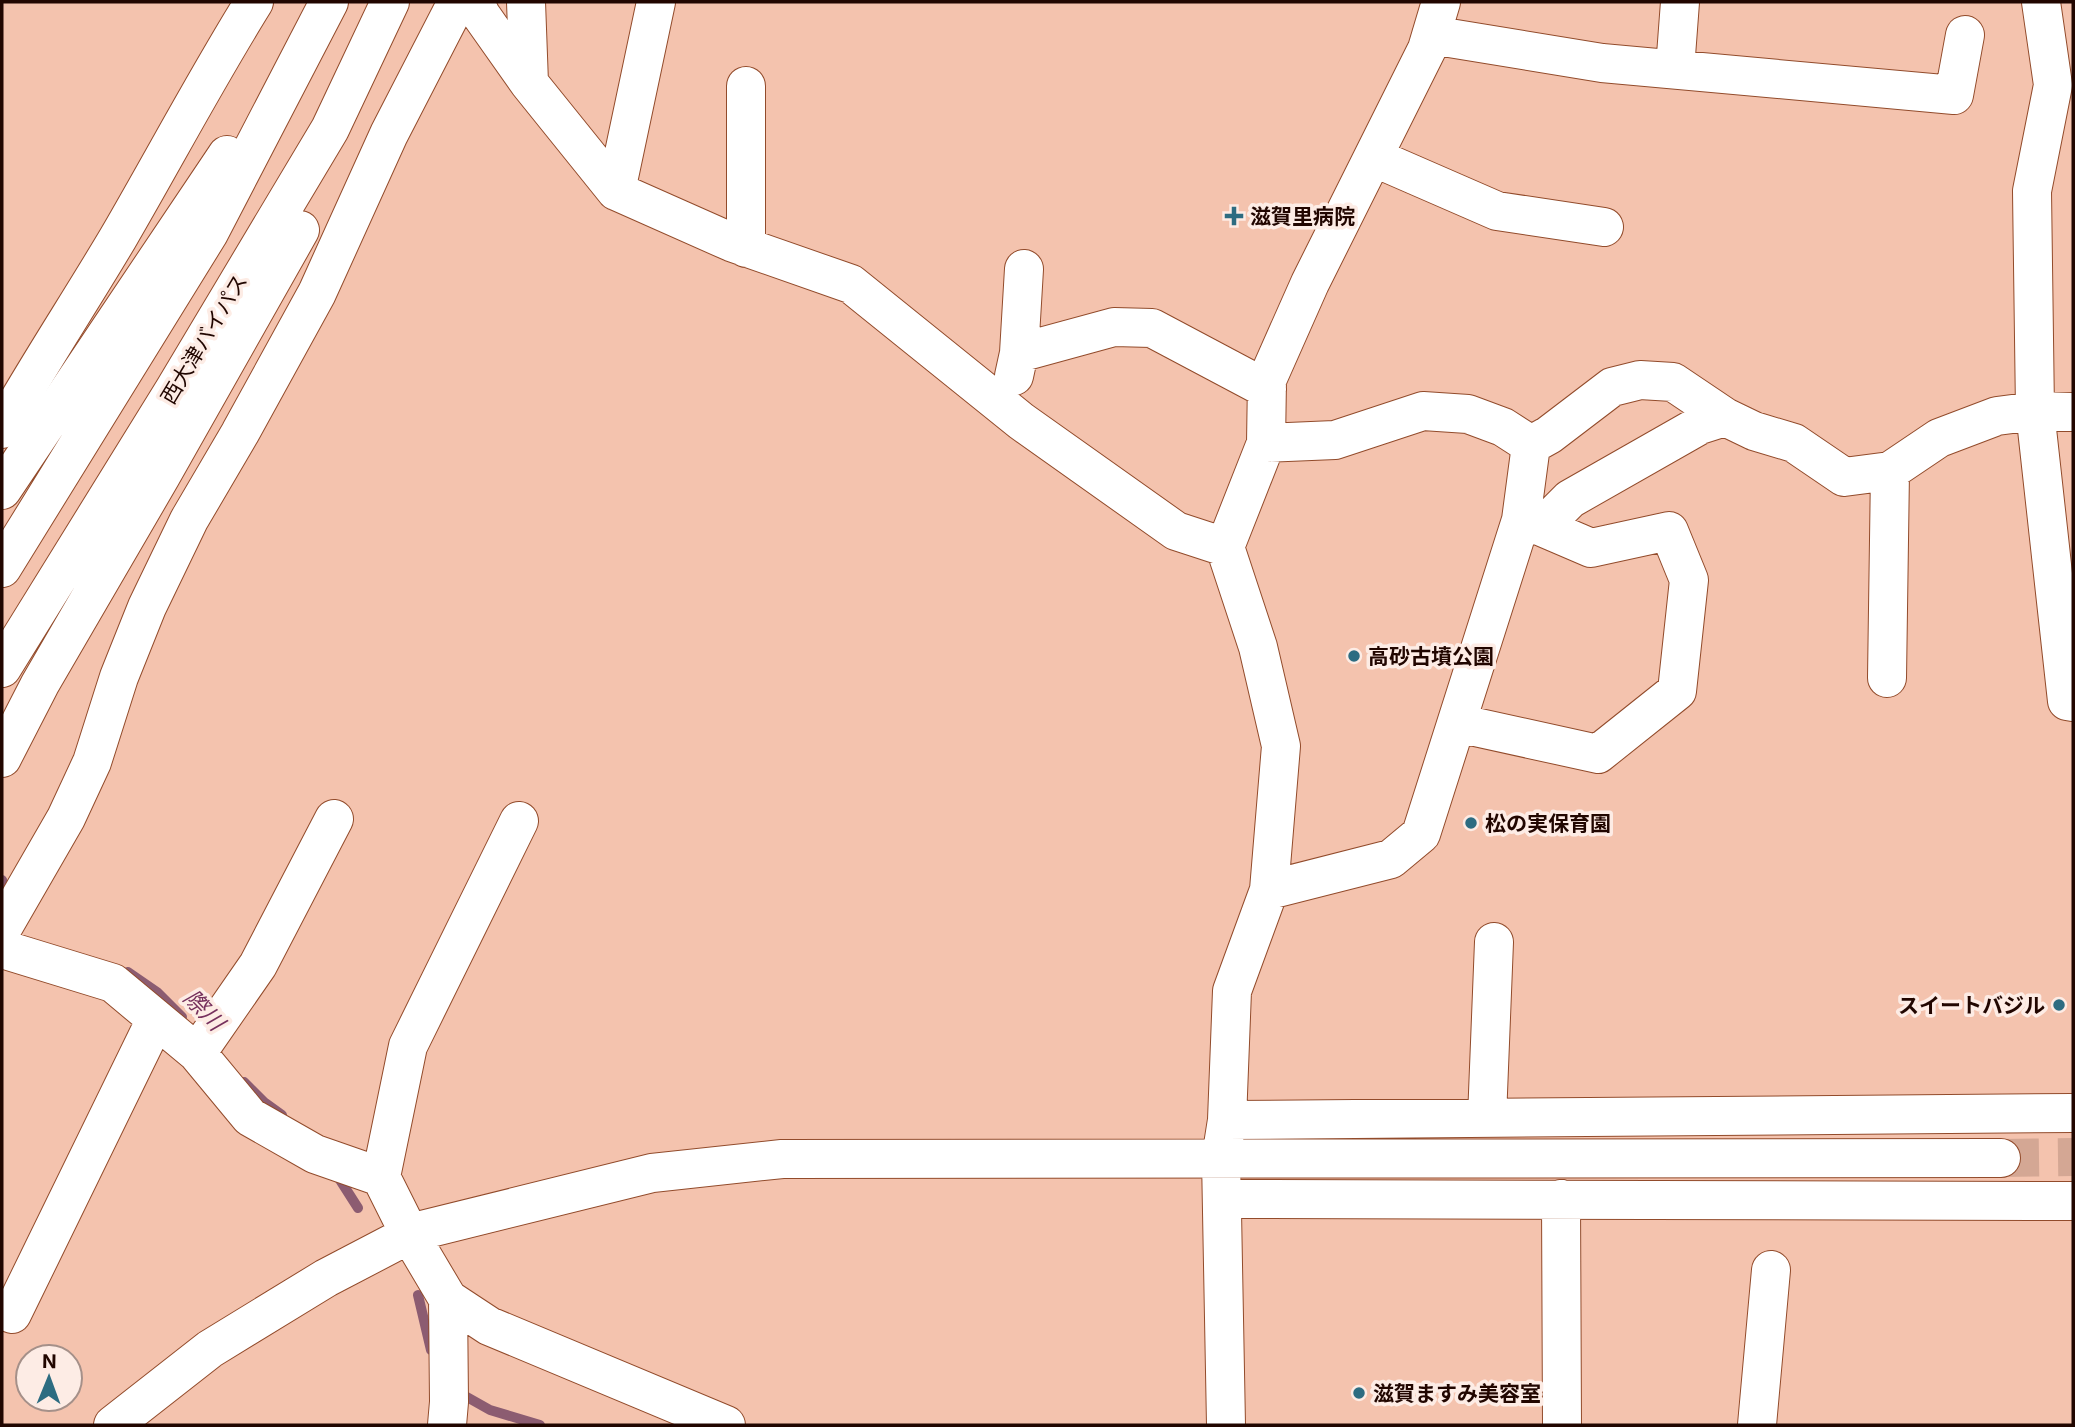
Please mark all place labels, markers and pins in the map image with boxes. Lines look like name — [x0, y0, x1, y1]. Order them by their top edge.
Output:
place label: 滋賀里病院 — [1250, 204, 1355, 229]
marker: 滋賀里病院 — [1224, 206, 1244, 226]
place label: 高砂古墳公園 — [1368, 644, 1494, 669]
marker: 高砂古墳公園 — [1346, 648, 1362, 664]
place label: 松の実保育園 — [1485, 811, 1611, 836]
marker: 松の実保育園 — [1463, 815, 1479, 831]
place label: スイートバジル — [1898, 993, 2045, 1018]
marker: スイートバジル — [2051, 997, 2067, 1013]
place label: 滋賀ますみ美容室 — [1373, 1381, 1541, 1406]
marker: 滋賀ますみ美容室 — [1351, 1385, 1367, 1401]

